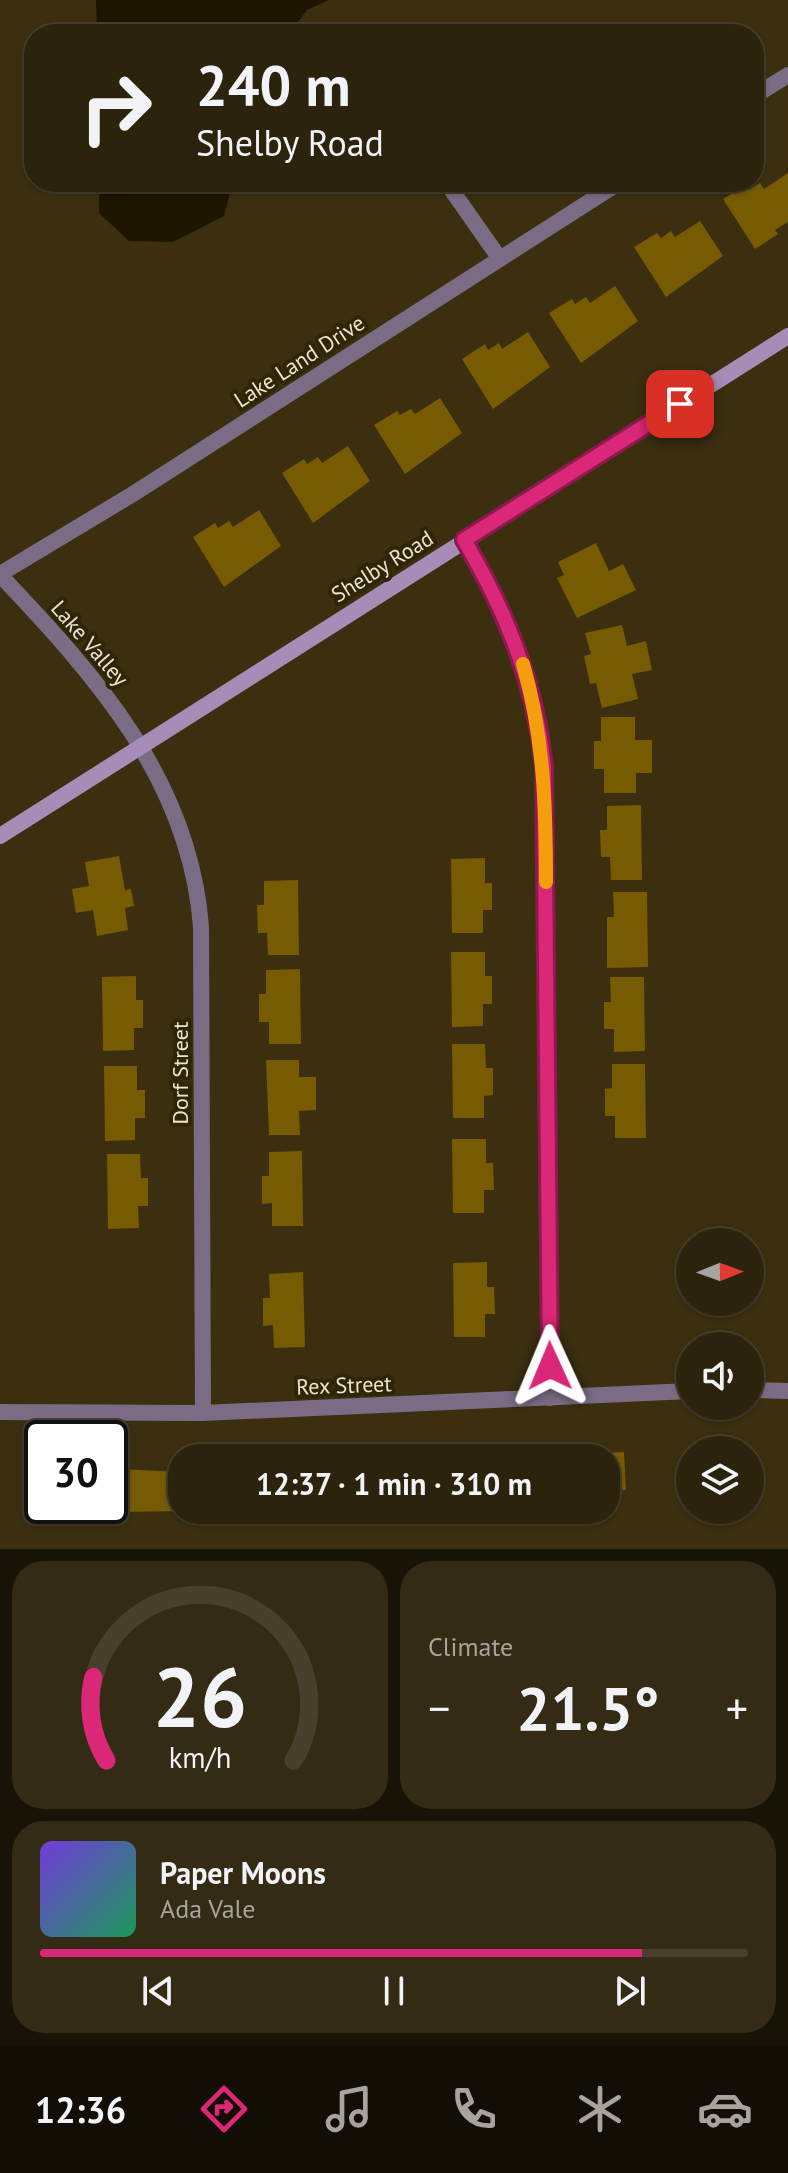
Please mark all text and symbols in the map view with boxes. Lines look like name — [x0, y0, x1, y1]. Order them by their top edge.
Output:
text: 240 m — [196, 49, 351, 121]
icon: right — [64, 56, 168, 160]
text: Shelby Road — [196, 119, 384, 166]
street label: Lake Land Drive — [228, 308, 370, 414]
pin — [646, 370, 714, 438]
icon: arrive — [658, 382, 702, 426]
street label: Shelby Road — [326, 524, 438, 608]
street label: Lake Valley — [45, 594, 135, 692]
street label: Dorf Street — [166, 1021, 194, 1124]
north arrow — [676, 1228, 764, 1316]
map controls — [676, 1228, 764, 1524]
position arrow — [508, 1324, 592, 1408]
button: sound — [676, 1332, 764, 1420]
street label: Rex Street — [296, 1369, 393, 1401]
speed limit sign: 30 — [24, 1420, 128, 1524]
button: layers — [676, 1436, 764, 1524]
text: 12:37 · 1 min · 310 m — [256, 1464, 532, 1503]
text: Climate — [428, 1630, 513, 1663]
text: 26 — [153, 1642, 247, 1750]
text: 21.5° — [516, 1669, 660, 1747]
text: − — [428, 1679, 450, 1736]
text: + — [726, 1679, 748, 1736]
text: km/h — [169, 1739, 231, 1776]
text: Paper Moons — [160, 1853, 326, 1892]
text: Ada Vale — [160, 1892, 255, 1925]
icon: previous — [136, 1969, 180, 2013]
icon: pause — [372, 1969, 416, 2013]
icon: next — [608, 1969, 652, 2013]
icon: directions — [196, 2081, 252, 2137]
icon: music — [321, 2081, 377, 2137]
icon: phone — [446, 2081, 502, 2137]
icon: climate — [572, 2081, 628, 2137]
icon: car — [697, 2081, 753, 2137]
text: 12:36 — [35, 2086, 126, 2133]

